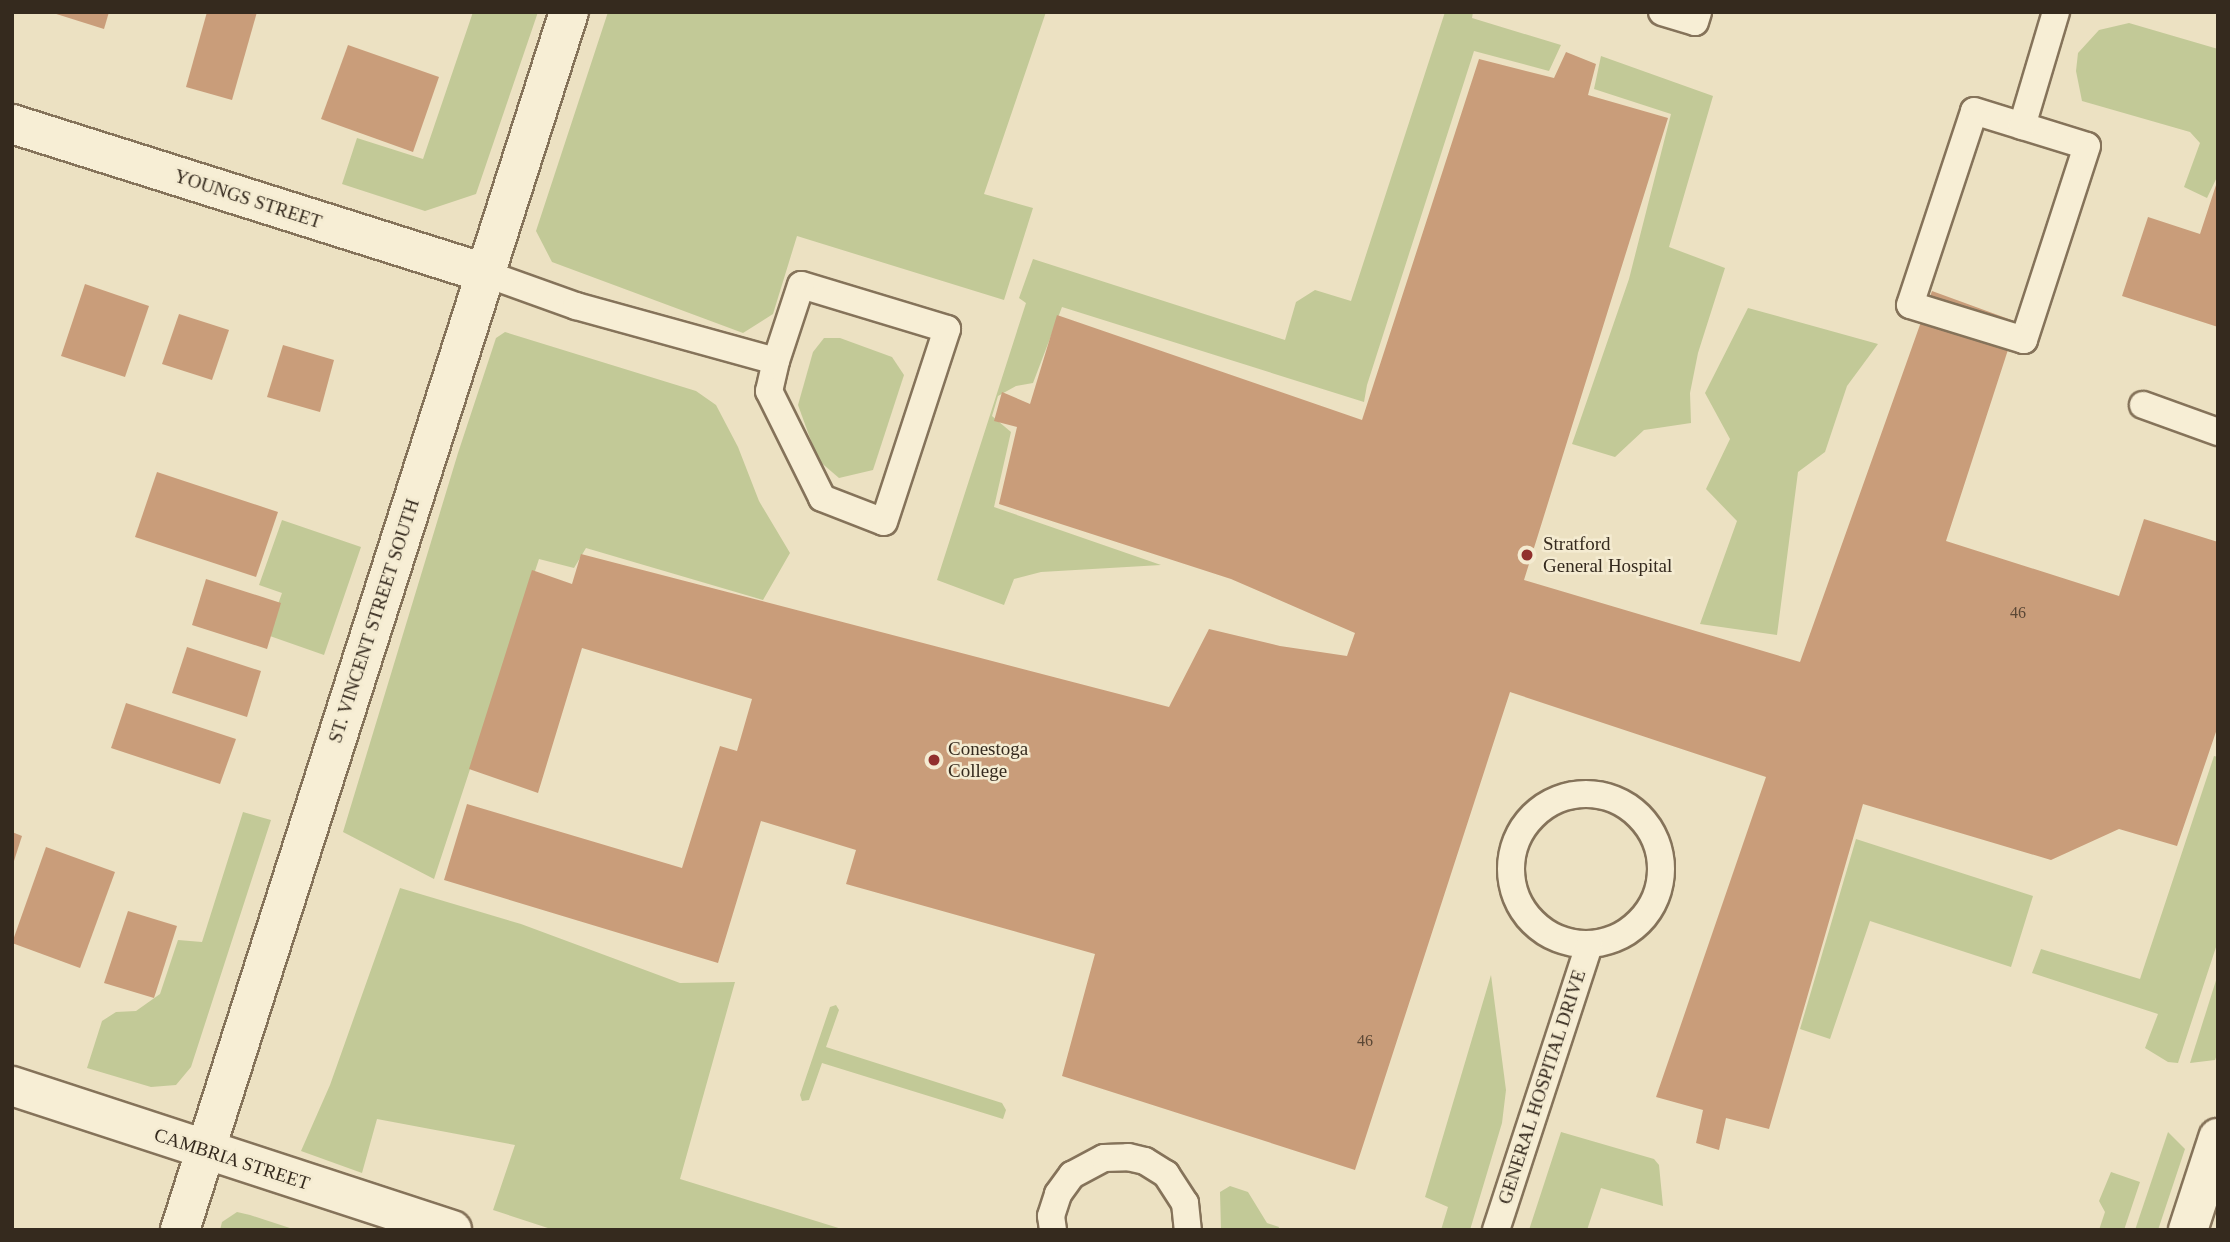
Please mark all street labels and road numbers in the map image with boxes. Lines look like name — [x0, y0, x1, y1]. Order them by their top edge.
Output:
street label: YOUNGS STREET — [171, 164, 325, 234]
street label: ST. VINCENT STREET SOUTH — [324, 496, 424, 746]
street label: GENERAL HOSPITAL DRIVE — [1493, 966, 1591, 1208]
street label: CAMBRIA STREET — [151, 1123, 313, 1195]

